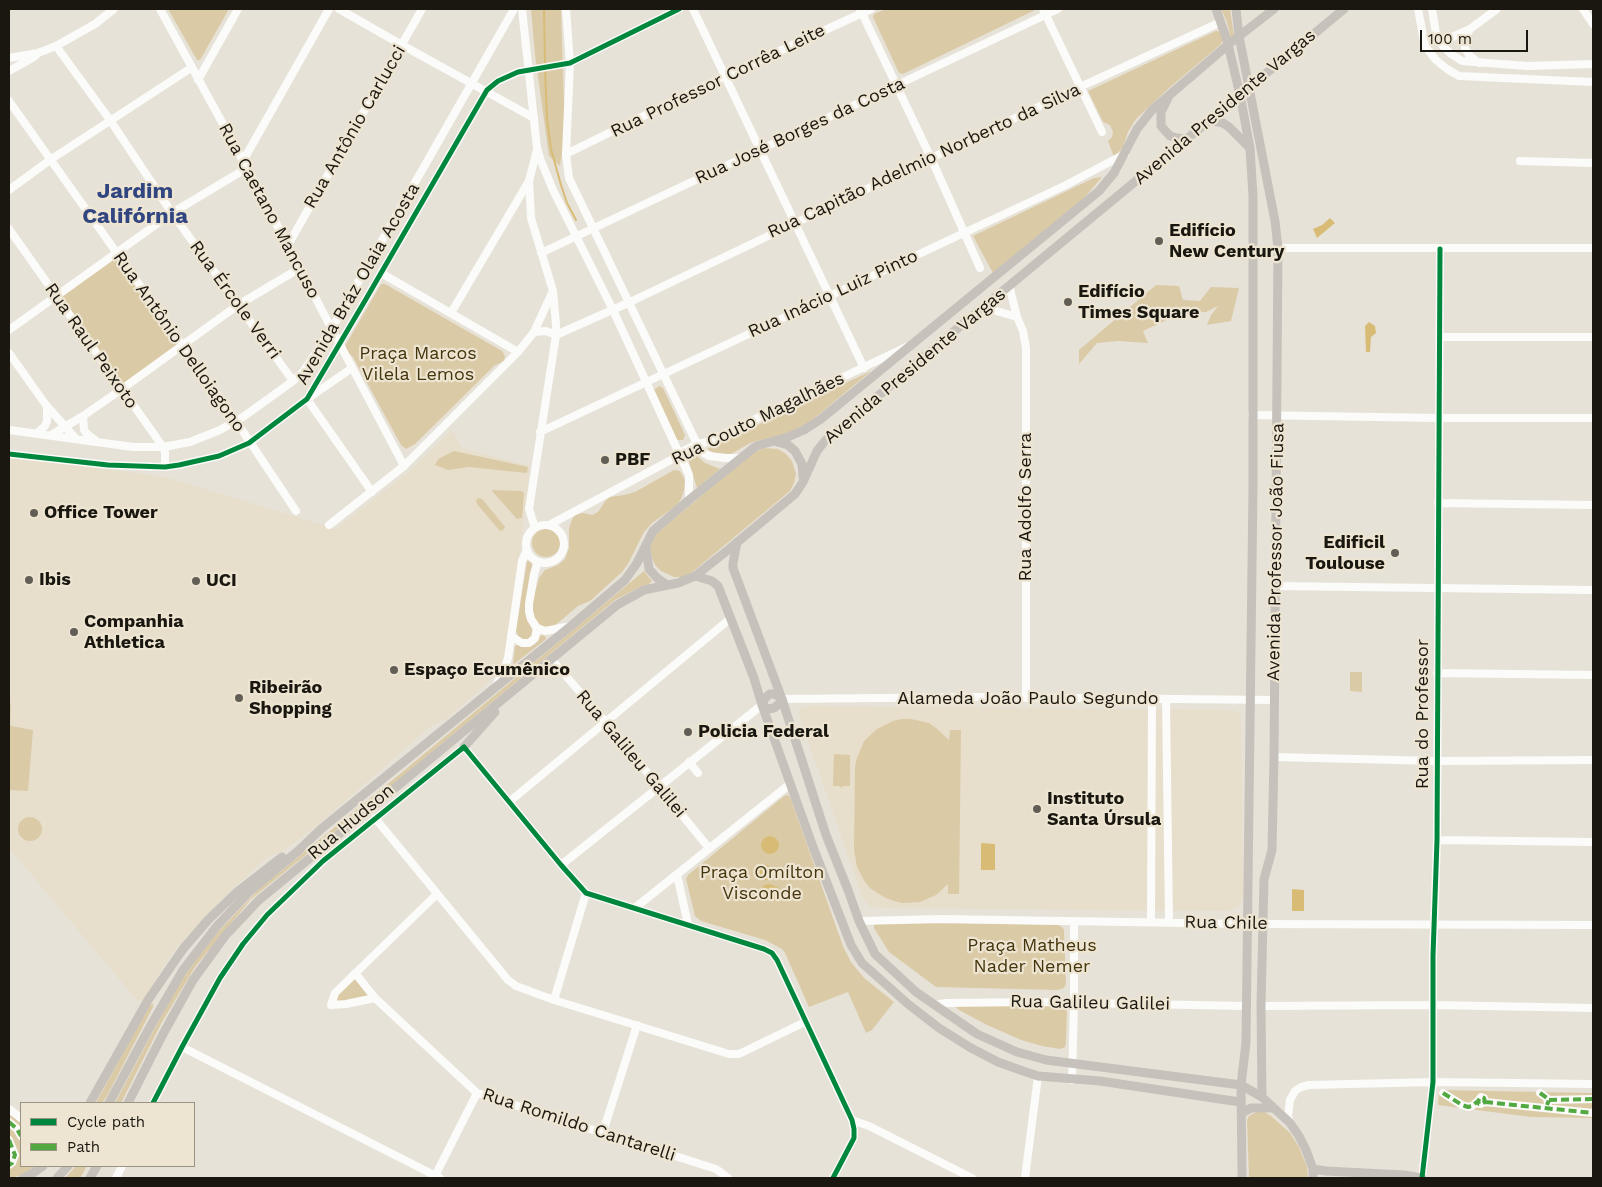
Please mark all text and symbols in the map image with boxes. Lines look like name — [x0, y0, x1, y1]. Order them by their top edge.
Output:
street label: Rua Professor Corrêa Leite — [607, 20, 829, 142]
scale bar — [1422, 20, 1530, 52]
street label: Avenida Presidente Vargas — [1130, 25, 1320, 189]
text: 100 m — [1428, 30, 1472, 48]
street label: Rua Antônio Carlucci — [299, 42, 411, 212]
street label: Rua José Borges da Costa — [692, 73, 908, 189]
street label: Rua Capitão Adelmio Norberto da Silva — [764, 79, 1084, 243]
street label: Rua Caetano Mancuso — [214, 120, 324, 302]
district label: Jardim Califórnia — [82, 179, 188, 230]
street label: Avenida Bráz Olaia Acosta — [291, 179, 425, 389]
place label: Edifício New Century — [1169, 220, 1284, 262]
marker: Edifício New Century — [1153, 235, 1165, 247]
street label: Rua Ércole Verri — [185, 236, 285, 364]
street label: Rua Inácio Luiz Pinto — [745, 245, 921, 343]
street label: Rua Antônio Delloiagono — [108, 247, 250, 437]
street label: Rua Raul Peixoto — [40, 279, 142, 413]
place label: Edifício Times Square — [1078, 281, 1199, 324]
street label: Avenida Presidente Vargas — [820, 284, 1010, 448]
marker: Edifício Times Square — [1062, 296, 1074, 308]
park label: Praça Marcos Vilela Lemos — [359, 343, 477, 386]
street label: Rua Couto Magalhães — [668, 368, 848, 470]
street label: Avenida Professor João Fiusa — [1263, 423, 1289, 681]
street label: Rua Adolfo Serra — [1015, 433, 1037, 581]
place label: PBF — [615, 449, 650, 471]
marker: PBF — [599, 454, 611, 466]
place label: Office Tower — [44, 502, 158, 524]
marker: Office Tower — [28, 507, 40, 519]
place label: Edificil Toulouse — [1305, 532, 1385, 574]
marker: Edificil Toulouse — [1389, 547, 1401, 559]
place label: Ibis — [39, 569, 71, 591]
place label: UCI — [206, 570, 237, 592]
marker: Ibis — [23, 574, 35, 586]
marker: UCI — [190, 575, 202, 587]
place label: Companhia Athletica — [84, 611, 184, 654]
marker: Companhia Athletica — [68, 626, 80, 638]
street label: Rua do Professor — [1412, 639, 1434, 789]
place label: Espaço Ecumênico — [404, 659, 570, 681]
marker: Espaço Ecumênico — [388, 664, 400, 676]
place label: Ribeirão Shopping — [249, 677, 332, 720]
street label: Rua Galileu Galilei — [571, 686, 691, 822]
street label: Alameda João Paulo Segundo — [897, 688, 1159, 710]
marker: Ribeirão Shopping — [233, 692, 245, 704]
place label: Policia Federal — [698, 721, 829, 743]
marker: Policia Federal — [682, 726, 694, 738]
street label: Rua Hudson — [303, 780, 399, 864]
place label: Instituto Santa Úrsula — [1047, 788, 1161, 831]
marker: Instituto Santa Úrsula — [1031, 803, 1043, 815]
park label: Praça Omílton Visconde — [700, 862, 824, 904]
street label: Rua Chile — [1184, 911, 1268, 935]
park label: Praça Matheus Nader Nemer — [967, 935, 1097, 978]
street label: Rua Galileu Galilei — [1010, 991, 1170, 1015]
street label: Rua Romildo Cantarelli — [480, 1084, 678, 1166]
legend — [20, 1102, 195, 1167]
text: Cycle path — [67, 1113, 145, 1131]
text: Path — [67, 1138, 100, 1156]

